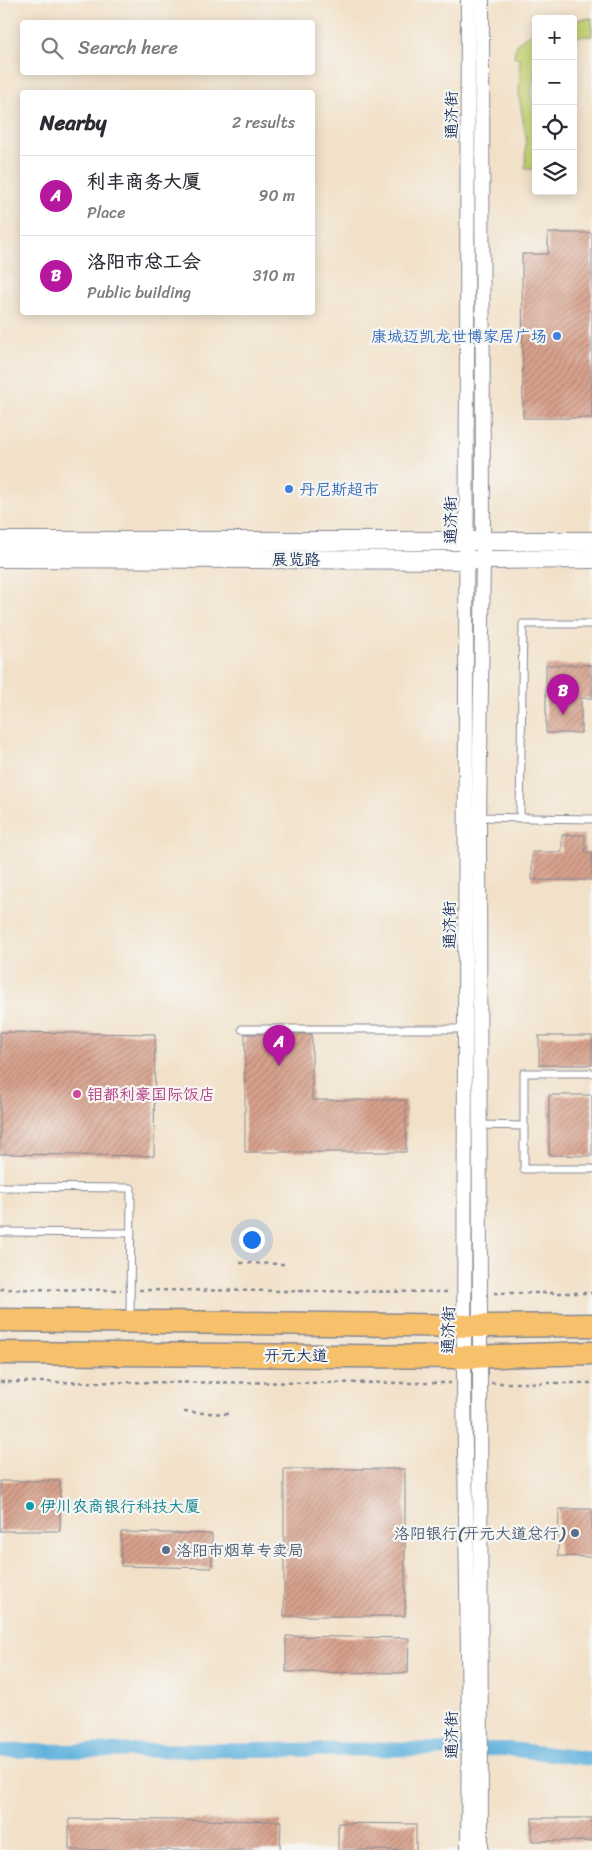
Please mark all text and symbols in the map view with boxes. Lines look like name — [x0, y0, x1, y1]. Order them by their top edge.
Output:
map controls — [532, 15, 577, 195]
button: + — [532, 15, 577, 60]
search box — [20, 20, 315, 75]
text: Search here — [78, 31, 178, 64]
icon: search — [38, 34, 66, 62]
button: − — [532, 60, 577, 105]
street label: 通济街 — [437, 91, 466, 139]
text: Nearby — [40, 104, 106, 142]
button: locate — [532, 105, 577, 150]
text: 2 results — [232, 108, 295, 137]
button: layers — [532, 150, 577, 195]
text: 利丰商务大厦 — [87, 165, 201, 198]
text: A — [51, 181, 61, 210]
text: 90 m — [259, 181, 295, 210]
text: Place — [87, 198, 126, 227]
text: 洛阳市总工会 — [87, 245, 201, 278]
text: B — [51, 261, 61, 290]
text: 310 m — [253, 261, 295, 290]
text: Public building — [87, 278, 191, 307]
place label: 康城迈凯龙世博家居广场 — [371, 322, 547, 351]
marker: 康城迈凯龙世博家居广场 — [551, 330, 563, 342]
place label: 丹尼斯超市 — [299, 475, 379, 504]
marker: 丹尼斯超市 — [283, 483, 295, 495]
street label: 通济街 — [436, 496, 465, 544]
street label: 展览路 — [272, 545, 320, 574]
pin: B — [547, 674, 579, 715]
street label: 通济街 — [435, 901, 464, 949]
pin: A — [263, 1025, 295, 1066]
place label: 钼都利豪国际饭店 — [87, 1080, 215, 1109]
marker: 钼都利豪国际饭店 — [71, 1088, 83, 1100]
your location — [239, 1227, 265, 1253]
street label: 通济街 — [433, 1306, 463, 1354]
street label: 开元大道 — [264, 1341, 328, 1370]
place label: 伊川农商银行科技大厦 — [40, 1492, 200, 1521]
marker: 伊川农商银行科技大厦 — [24, 1500, 36, 1512]
place label: 洛阳银行(开元大道总行) — [394, 1519, 566, 1548]
marker: 洛阳银行(开元大道总行) — [569, 1527, 581, 1539]
place label: 洛阳市烟草专卖局 — [176, 1536, 304, 1565]
marker: 洛阳市烟草专卖局 — [160, 1544, 172, 1556]
street label: 通济街 — [437, 1711, 466, 1759]

